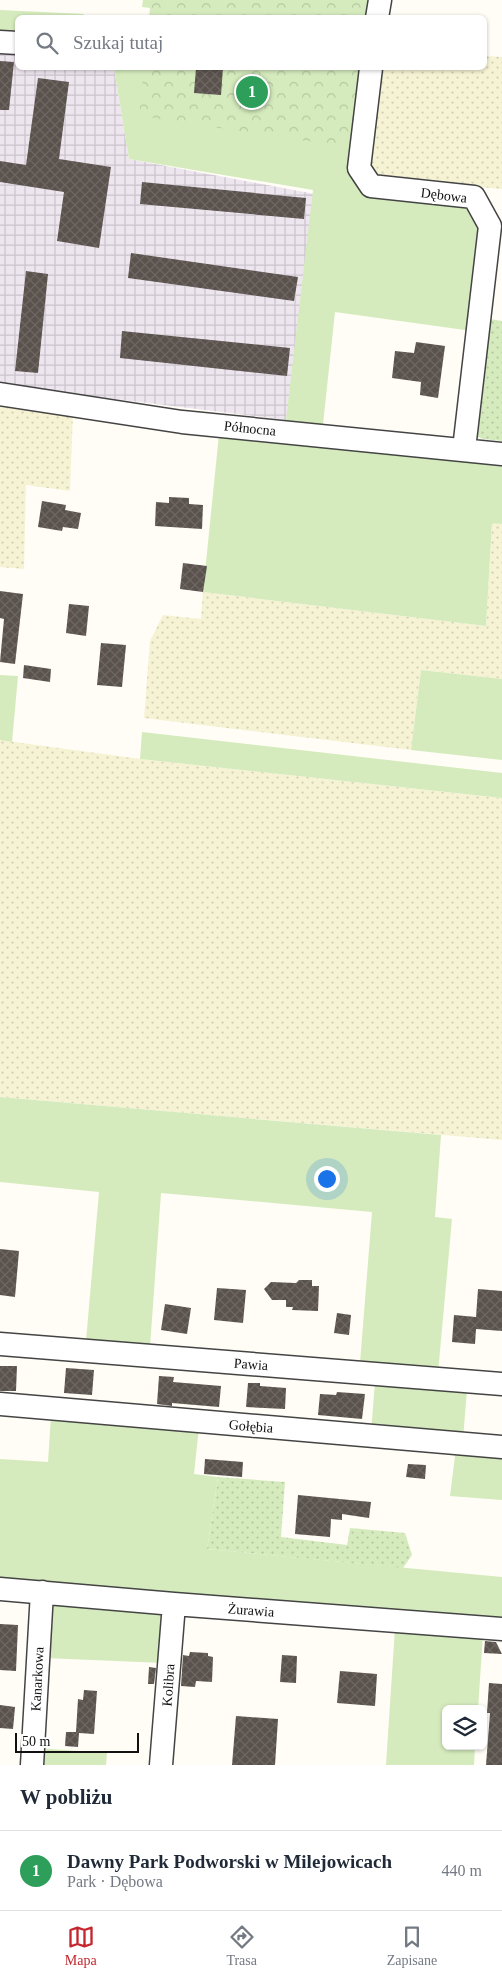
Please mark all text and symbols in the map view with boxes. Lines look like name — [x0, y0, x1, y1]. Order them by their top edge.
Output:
search box — [15, 15, 487, 70]
icon: search — [33, 29, 61, 57]
text: Szukaj tutaj — [73, 32, 163, 53]
pin: 1 — [236, 73, 268, 111]
street label: Dębowa — [420, 185, 469, 206]
street label: Północna — [223, 418, 277, 439]
your location — [314, 1166, 340, 1192]
street label: Pawia — [233, 1356, 269, 1373]
street label: Gołębia — [228, 1417, 274, 1436]
street label: Żurawia — [227, 1601, 276, 1620]
street label: Kanarkowa — [28, 1646, 47, 1712]
street label: Kolibra — [160, 1662, 178, 1707]
map controls — [442, 1705, 487, 1750]
button: layers — [442, 1705, 487, 1750]
scale bar — [15, 1730, 139, 1753]
text: 50 m — [22, 1734, 50, 1749]
text: W pobliżu — [20, 1785, 112, 1809]
text: Dawny Park Podworski w Milejowicach — [67, 1851, 392, 1872]
text: 1 — [32, 1862, 40, 1879]
text: 440 m — [442, 1862, 482, 1879]
text: Park · Dębowa — [67, 1873, 163, 1890]
tab: Mapa — [65, 1923, 97, 1969]
tab: Trasa — [226, 1923, 257, 1969]
tab: Zapisane — [387, 1923, 437, 1969]

